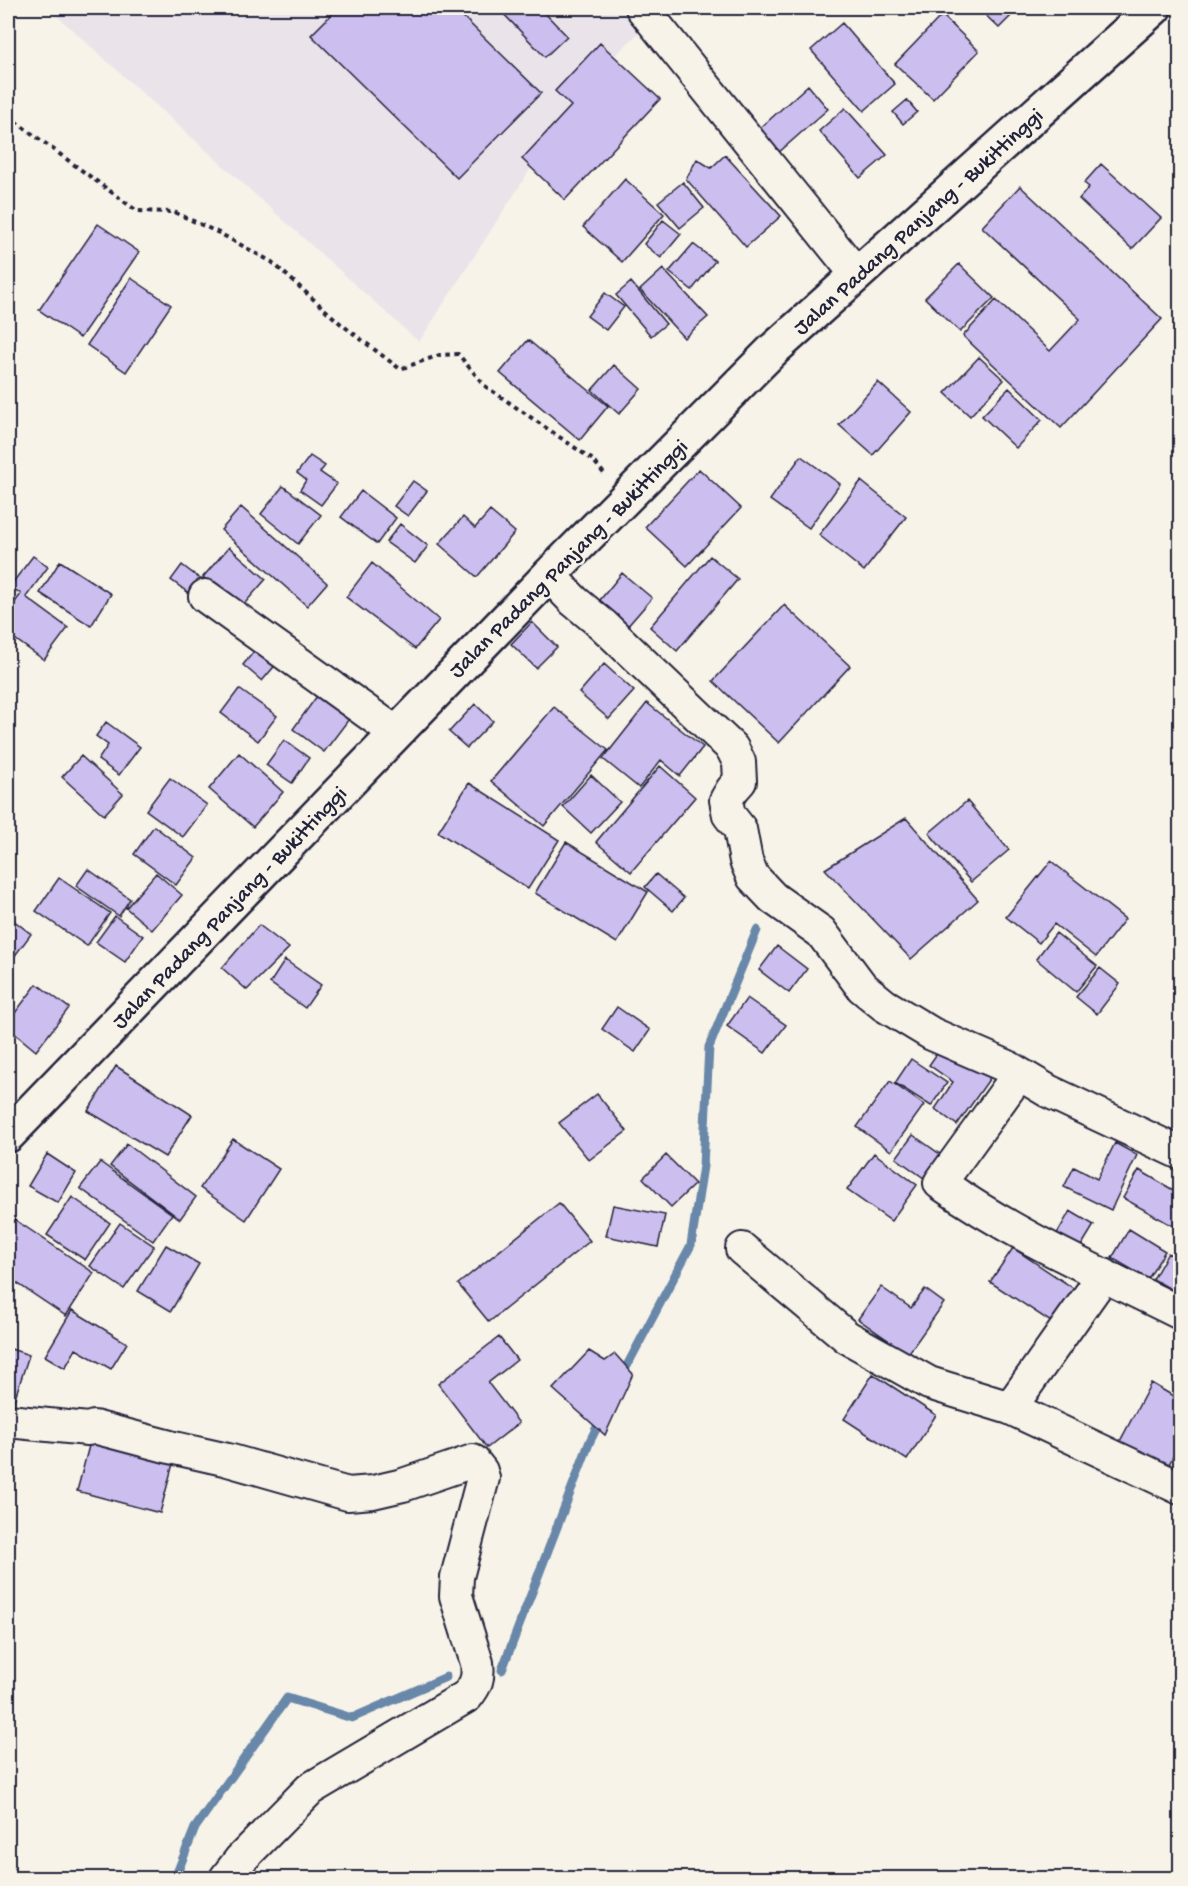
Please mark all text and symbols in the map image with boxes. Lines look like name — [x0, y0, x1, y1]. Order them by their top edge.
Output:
street label: Jalan Padang Panjang - Bukittinggi — [789, 104, 1050, 342]
street label: Jalan Padang Panjang - Bukittinggi — [445, 435, 695, 685]
street label: Jalan Padang Panjang - Bukittinggi — [108, 782, 354, 1035]

